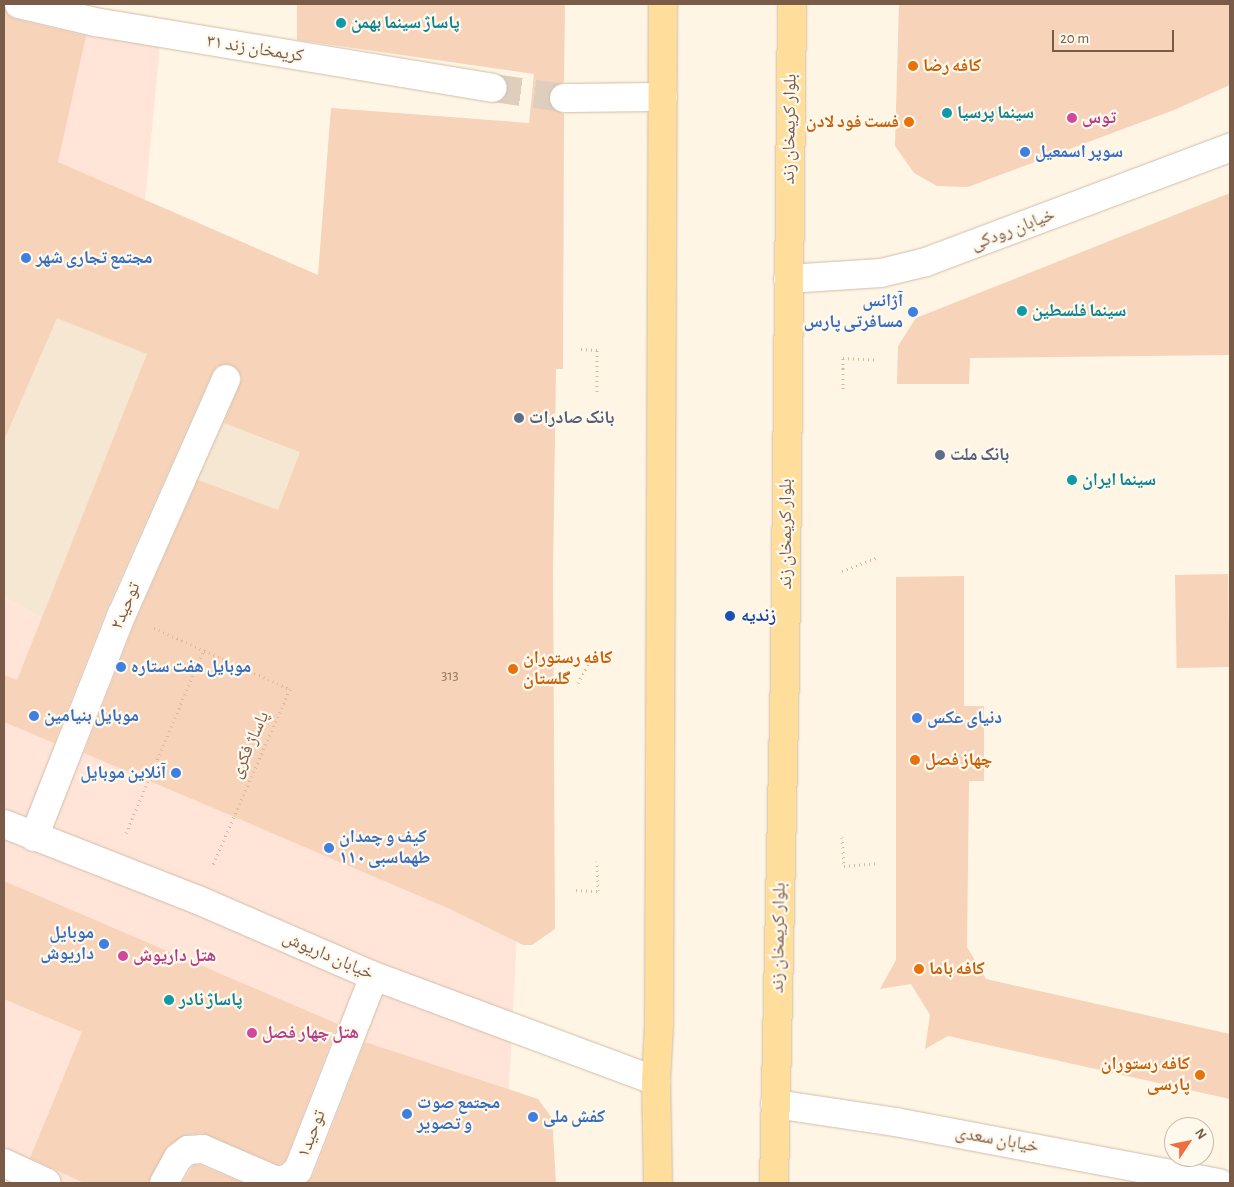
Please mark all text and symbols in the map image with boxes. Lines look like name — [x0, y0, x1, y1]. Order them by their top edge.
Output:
place label: پاساژ سینما بهمن — [351, 12, 460, 34]
marker: پاساژ سینما بهمن — [335, 17, 347, 29]
scale bar — [1054, 20, 1176, 52]
street label: کریمخان زند ۳۱ — [205, 31, 305, 67]
text: 20 m — [1060, 31, 1089, 46]
place label: کافه رضا — [923, 55, 981, 77]
marker: کافه رضا — [907, 60, 919, 72]
street label: بلوار کریمخان زند — [778, 73, 802, 185]
place label: سینما پرسیا — [957, 102, 1034, 124]
marker: سینما پرسیا — [941, 107, 953, 119]
place label: توس — [1082, 107, 1116, 129]
place label: فست فود لادن — [806, 111, 899, 133]
marker: توس — [1066, 112, 1078, 124]
marker: فست فود لادن — [903, 116, 915, 128]
place label: سوپر اسمعیل — [1035, 141, 1123, 163]
marker: سوپر اسمعیل — [1019, 146, 1031, 158]
street label: خیابان رودکی — [968, 204, 1058, 256]
place label: مجتمع تجاری شهر — [36, 247, 153, 269]
marker: مجتمع تجاری شهر — [20, 252, 32, 264]
place label: آژانس مسافرتی پارس — [803, 291, 903, 334]
place label: سینما فلسطین — [1032, 300, 1126, 322]
marker: سینما فلسطین — [1016, 305, 1028, 317]
marker: آژانس مسافرتی پارس — [907, 306, 919, 318]
place label: بانک صادرات — [529, 407, 614, 429]
marker: بانک صادرات — [513, 412, 525, 424]
place label: بانک ملت — [950, 444, 1009, 466]
marker: بانک ملت — [934, 449, 946, 461]
place label: سینما ایران — [1082, 469, 1156, 491]
marker: سینما ایران — [1066, 474, 1078, 486]
street label: بلوار کریمخان زند — [775, 479, 797, 589]
street label: توحید۲ — [106, 579, 146, 633]
place label: زندیه — [741, 605, 776, 627]
marker: زندیه — [723, 609, 737, 623]
place label: کافه رستوران گلستان — [523, 648, 612, 691]
place label: موبایل هفت ستاره — [131, 656, 251, 678]
marker: موبایل هفت ستاره — [115, 661, 127, 673]
marker: کافه رستوران گلستان — [507, 663, 519, 675]
house number: 313 — [441, 667, 459, 685]
place label: موبایل بنیامین — [44, 705, 139, 727]
place label: دنیای عکس — [927, 707, 1002, 729]
street label: پاساژ فکری — [226, 708, 274, 782]
marker: موبایل بنیامین — [28, 710, 40, 722]
marker: دنیای عکس — [911, 712, 923, 724]
place label: چهاز فصل — [925, 749, 993, 771]
marker: چهاز فصل — [909, 754, 921, 766]
place label: آنلاین موبایل — [80, 762, 166, 784]
marker: آنلاین موبایل — [170, 767, 182, 779]
place label: کیف و چمدان ۱۱۰ طهماسبی — [339, 827, 431, 870]
marker: کیف و چمدان ۱۱۰ طهماسبی — [323, 842, 335, 854]
street label: بلوار کریمخان زند — [767, 882, 791, 994]
place label: موبایل داریوش — [40, 923, 94, 966]
street label: خیابان داریوش — [279, 927, 377, 985]
marker: موبایل داریوش — [98, 938, 110, 950]
place label: هتل داریوش — [133, 945, 216, 967]
marker: هتل داریوش — [117, 950, 129, 962]
place label: کافه باما — [929, 958, 985, 980]
marker: کافه باما — [913, 963, 925, 975]
place label: پاساژ نادر — [179, 989, 242, 1011]
marker: پاساژ نادر — [163, 994, 175, 1006]
place label: هتل چهار فصل — [262, 1022, 359, 1044]
marker: هتل چهار فصل — [246, 1027, 258, 1039]
place label: کافه رستوران پارسی — [1101, 1054, 1190, 1096]
marker: کافه رستوران پارسی — [1194, 1069, 1206, 1081]
place label: مجتمع صوت و تصویر — [417, 1093, 500, 1136]
place label: کفش ملی — [543, 1106, 605, 1128]
street label: توحید۱ — [293, 1107, 331, 1161]
marker: مجتمع صوت و تصویر — [401, 1108, 413, 1120]
marker: کفش ملی — [527, 1111, 539, 1123]
north arrow — [1164, 1117, 1214, 1167]
street label: خیابان سعدی — [954, 1122, 1040, 1158]
text: N — [1192, 1126, 1209, 1142]

